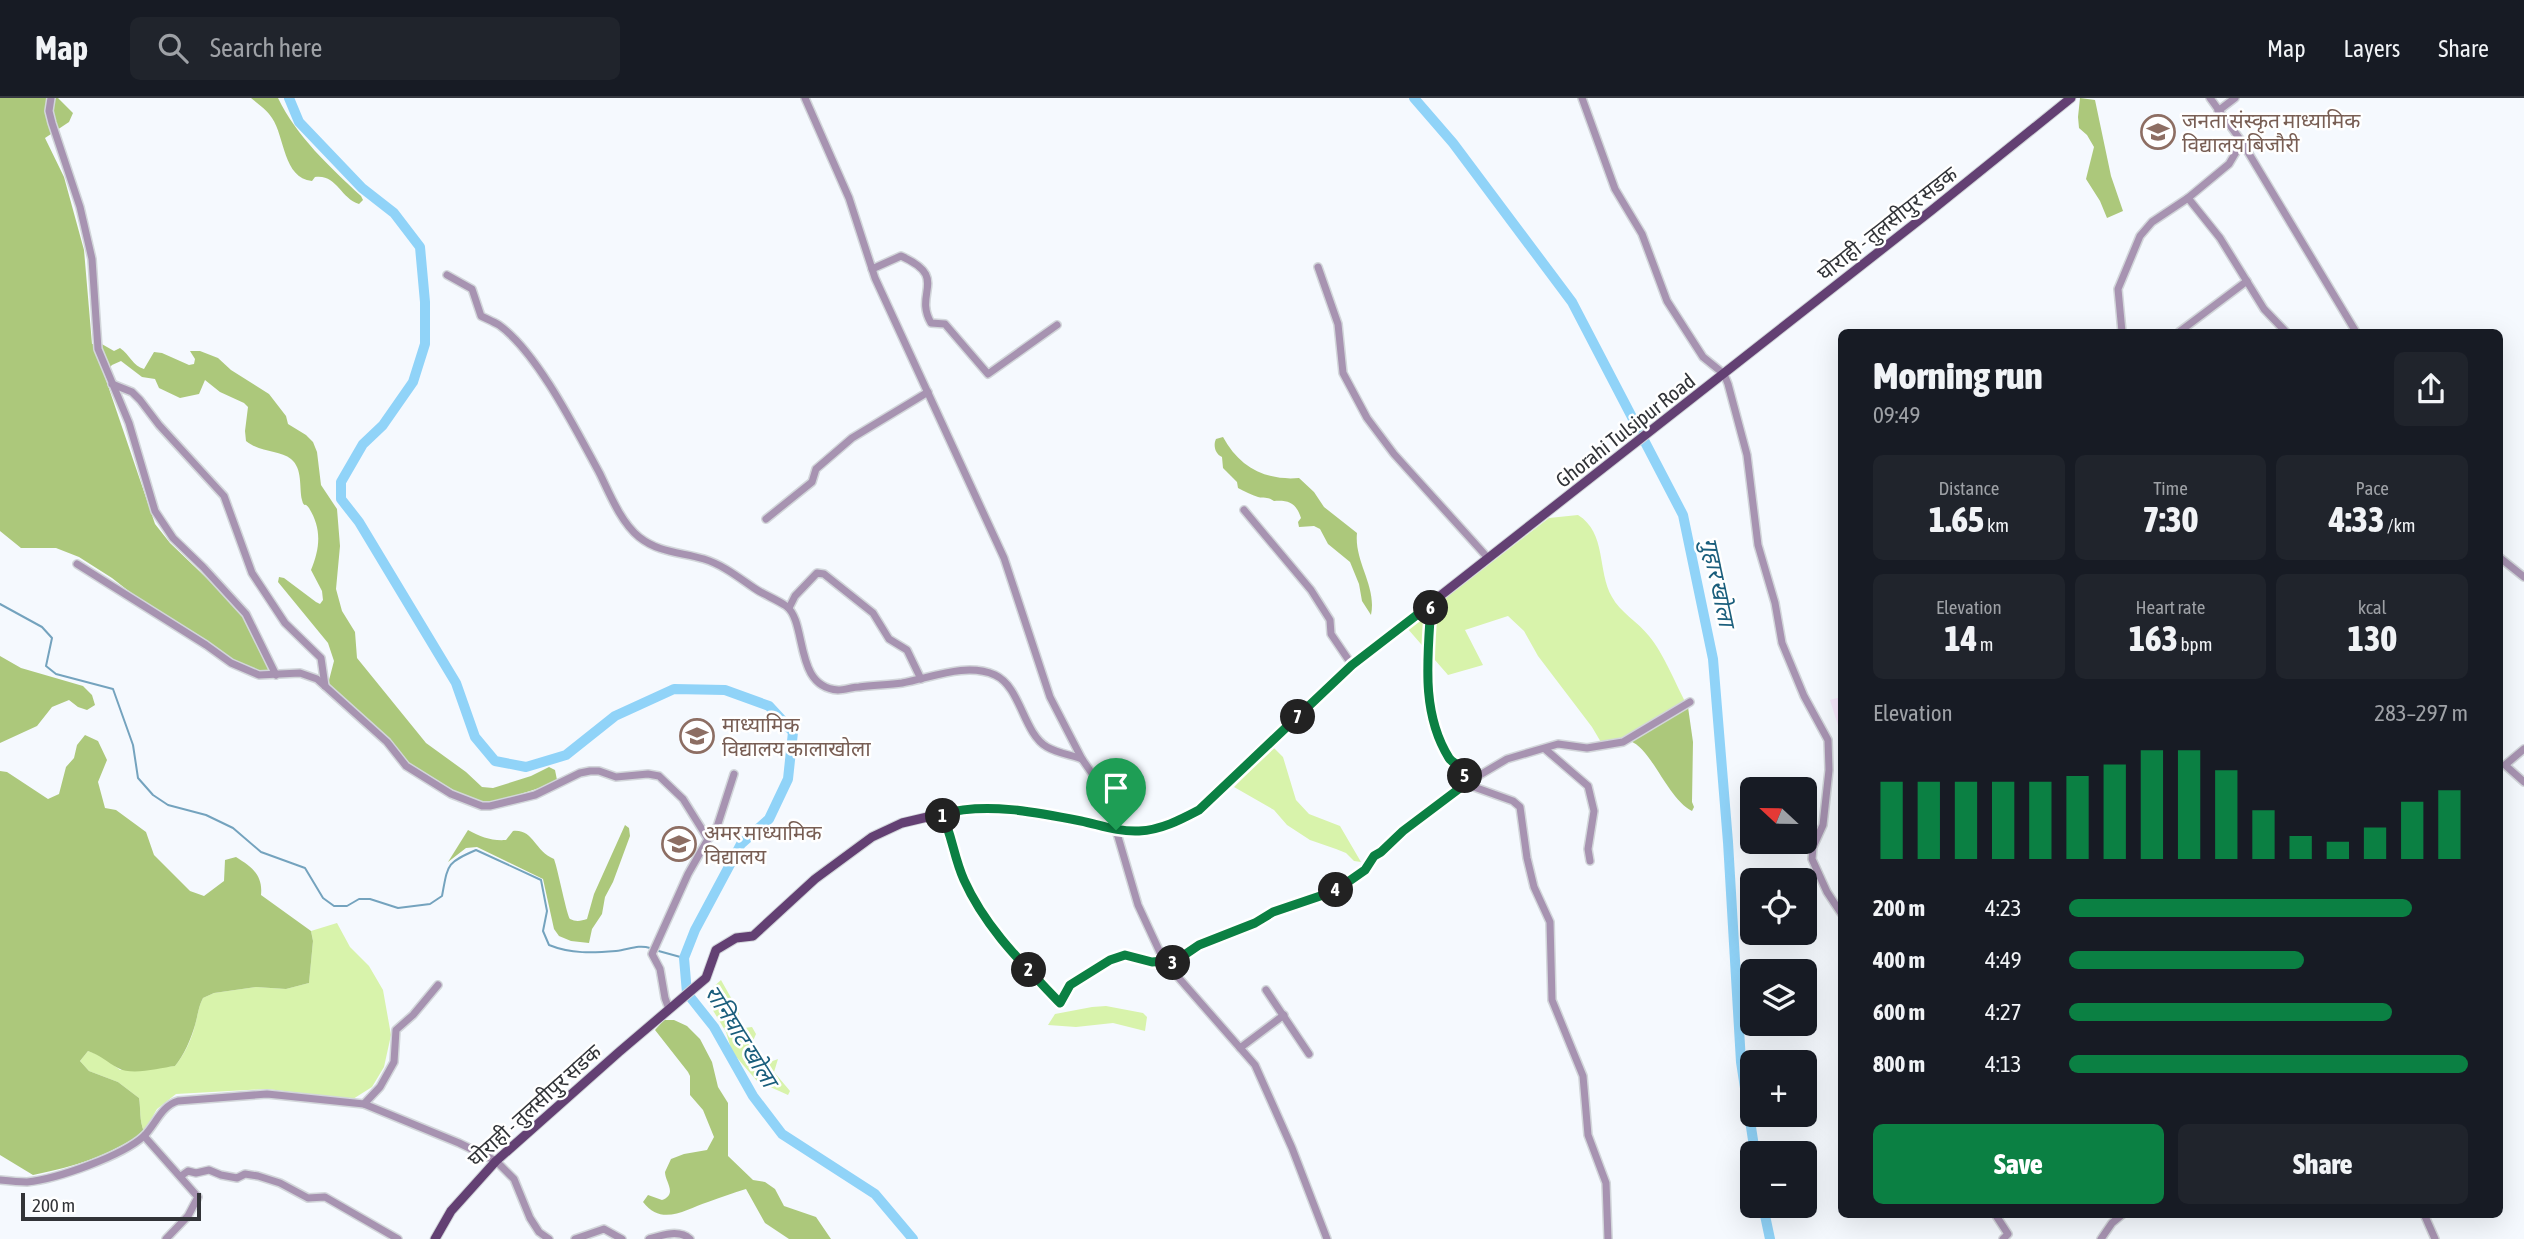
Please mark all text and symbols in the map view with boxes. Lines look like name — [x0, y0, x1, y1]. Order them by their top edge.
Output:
search box — [130, 17, 620, 80]
text: Map — [35, 29, 88, 67]
icon: search — [154, 29, 192, 67]
text: Search here — [210, 33, 322, 63]
text: Map — [2267, 35, 2306, 62]
text: Layers — [2344, 35, 2400, 62]
text: Share — [2438, 35, 2489, 62]
place label: जनता संस्कृत माध्यामिक विद्यालय बिजौरी — [2182, 108, 2361, 156]
school or university icon: जनता संस्कृत माध्यामिक विद्यालय बिजौरी — [2139, 113, 2177, 151]
street label: घोराही - तुलसीपुर सडक — [1813, 161, 1963, 286]
button: share — [2394, 352, 2468, 426]
text: Morning run — [1873, 354, 2043, 397]
street label: Ghorahi Tulsipur Road — [1551, 368, 1699, 492]
text: 09:49 — [1873, 402, 1920, 428]
text: Distance — [1938, 477, 1999, 499]
text: Time — [2153, 477, 2188, 499]
text: Pace — [2355, 477, 2389, 499]
text: 1.65 — [1929, 499, 1984, 539]
text: 7:30 — [2143, 499, 2198, 539]
text: 4:33 — [2329, 499, 2384, 539]
text: km — [1984, 514, 2009, 536]
text: /km — [2384, 514, 2416, 536]
water label: गुहार खोला — [1694, 535, 1741, 633]
pin: 6 — [1414, 590, 1448, 626]
text: 6 — [1426, 596, 1435, 618]
text: Elevation — [1936, 596, 2002, 618]
text: Heart rate — [2136, 596, 2205, 618]
text: kcal — [2358, 596, 2387, 618]
text: 14 — [1944, 618, 1977, 658]
text: 163 — [2129, 618, 2178, 658]
text: 130 — [2347, 618, 2397, 658]
text: m — [1977, 633, 1993, 655]
text: bpm — [2178, 633, 2212, 655]
pin: 7 — [1280, 700, 1316, 734]
text: Elevation — [1873, 700, 1953, 726]
text: 283–297 m — [2374, 700, 2468, 726]
text: 7 — [1293, 705, 1302, 727]
place label: माध्यामिक विद्यालय कालाखोला — [722, 712, 871, 760]
school or university icon: माध्यामिक विद्यालय कालाखोला — [678, 717, 716, 755]
pin — [1086, 758, 1146, 830]
pin: 5 — [1448, 758, 1482, 794]
text: 5 — [1460, 764, 1469, 786]
icon: arrive — [1097, 769, 1135, 807]
north arrow — [1740, 777, 1816, 854]
map controls — [1740, 777, 1817, 1218]
pin: 1 — [926, 798, 960, 834]
text: 1 — [938, 804, 947, 826]
place label: अमर माध्यामिक विद्यालय — [704, 820, 823, 868]
school or university icon: अमर माध्यामिक विद्यालय — [660, 825, 698, 863]
button: locate — [1740, 868, 1817, 945]
pin: 4 — [1318, 872, 1354, 908]
text: 4 — [1331, 878, 1340, 900]
text: 200 m — [1873, 895, 1925, 921]
text: 4:23 — [1985, 895, 2022, 921]
pin: 3 — [1156, 946, 1190, 980]
text: 400 m — [1873, 947, 1925, 973]
text: 4:49 — [1985, 947, 2022, 973]
text: 3 — [1168, 951, 1177, 973]
pin: 2 — [1012, 952, 1046, 988]
text: 2 — [1024, 958, 1033, 980]
button: layers — [1740, 959, 1817, 1036]
water label: रानिघाट खोला — [700, 980, 785, 1095]
text: 600 m — [1873, 999, 1925, 1025]
text: 4:27 — [1985, 999, 2022, 1025]
street label: घोराही - तुलसीपुर सडक — [463, 1039, 607, 1172]
button: + — [1740, 1050, 1817, 1127]
text: 800 m — [1873, 1051, 1925, 1077]
text: 4:13 — [1985, 1051, 2022, 1077]
button: Save — [1873, 1124, 2164, 1204]
button: Share — [2178, 1124, 2468, 1204]
button: − — [1740, 1141, 1817, 1218]
scale bar — [21, 1190, 201, 1222]
text: 200 m — [32, 1194, 75, 1216]

